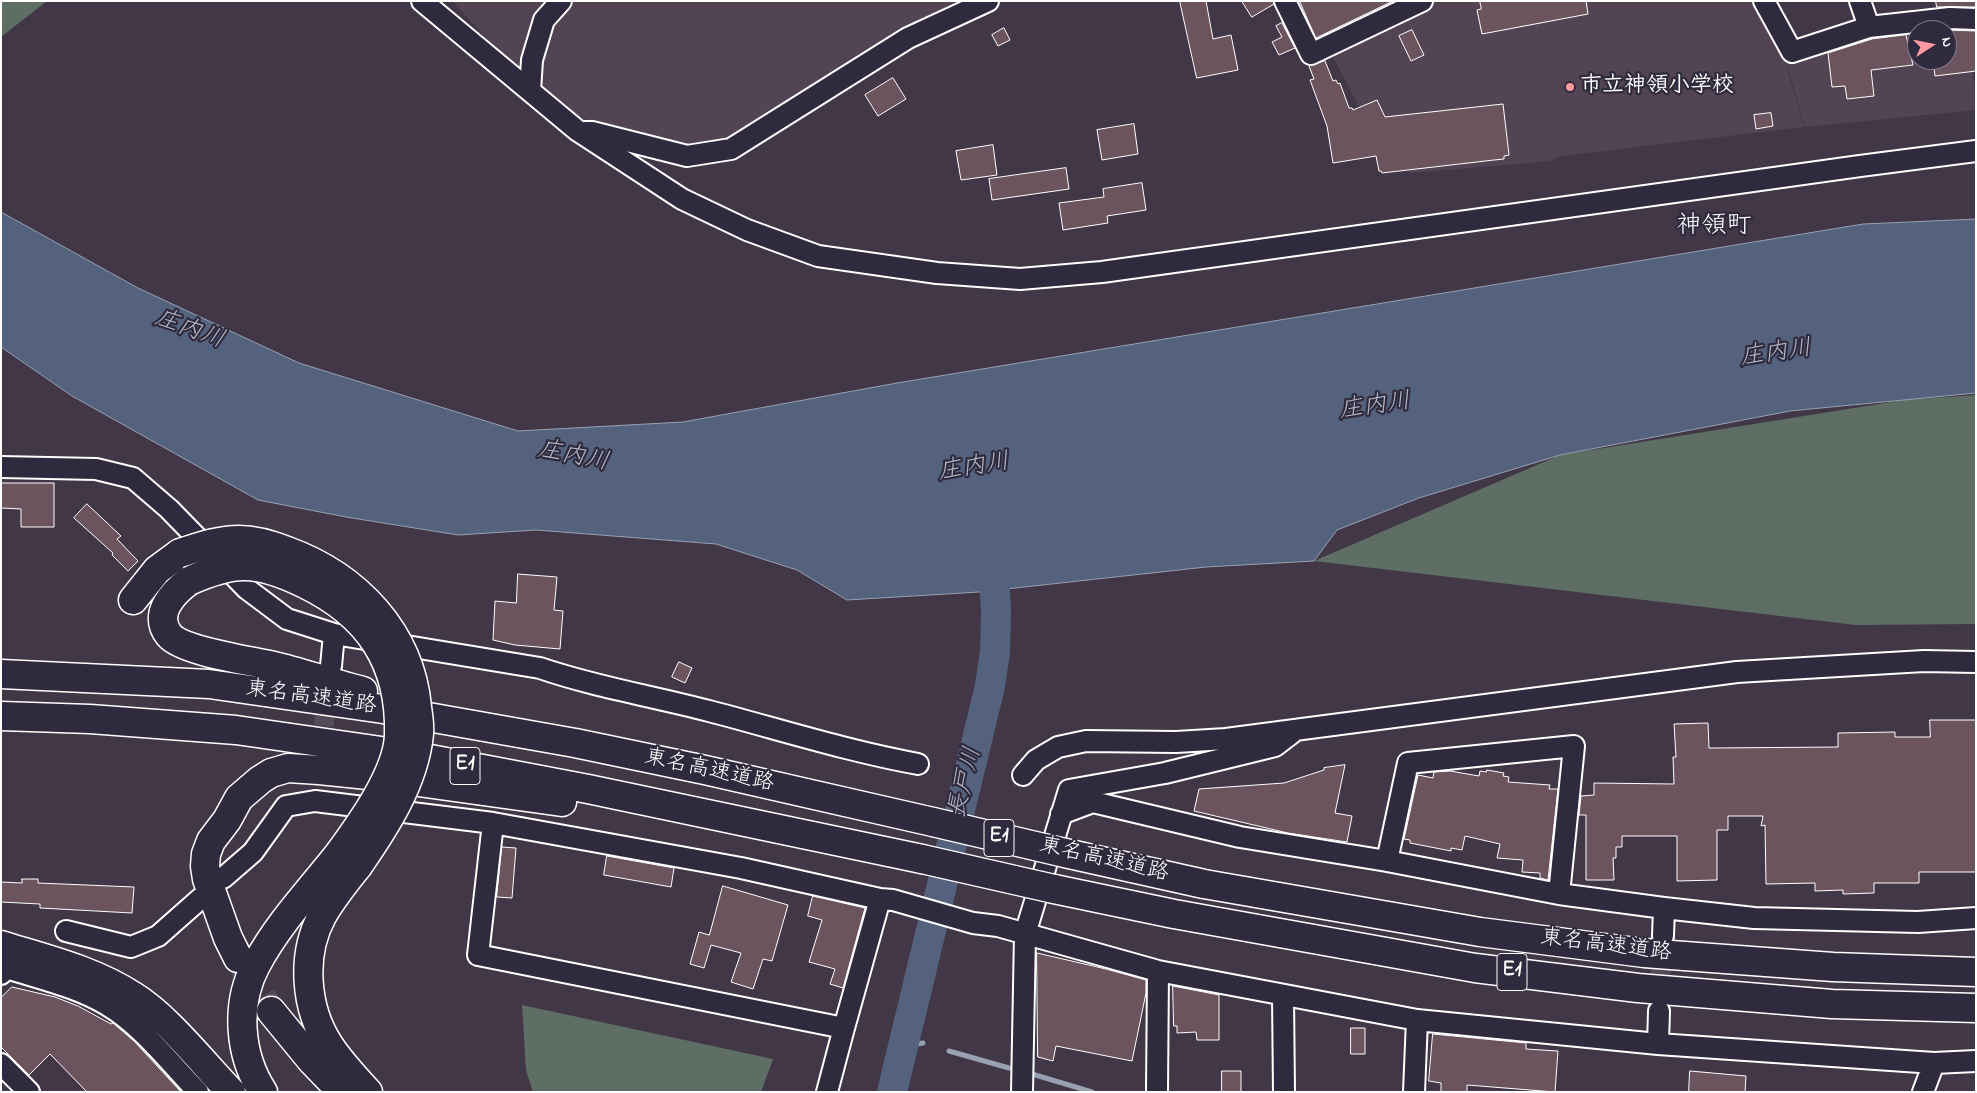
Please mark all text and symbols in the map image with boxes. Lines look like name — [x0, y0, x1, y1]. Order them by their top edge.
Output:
north arrow — [1907, 20, 1957, 70]
text: N — [1935, 36, 1957, 49]
place label: 市立神領小学校 — [1580, 74, 1734, 100]
marker: 市立神領小学校 — [1564, 81, 1576, 93]
district label: 神領町 — [1677, 213, 1751, 243]
water label: 庄内川 — [150, 305, 228, 357]
water label: 庄内川 — [1738, 336, 1814, 374]
water label: 庄内川 — [1337, 389, 1413, 427]
water label: 庄内川 — [535, 437, 611, 479]
water label: 庄内川 — [936, 449, 1012, 489]
street label: 東名高速道路 — [244, 677, 378, 721]
street label: 東名高速道路 — [642, 745, 776, 799]
water label: 長戸川 — [944, 745, 990, 821]
road number: E1 — [450, 748, 480, 784]
road number: E1 — [984, 820, 1014, 856]
street label: 東名高速道路 — [1037, 833, 1171, 889]
street label: 東名高速道路 — [1539, 926, 1673, 968]
road number: E1 — [1497, 954, 1527, 990]

